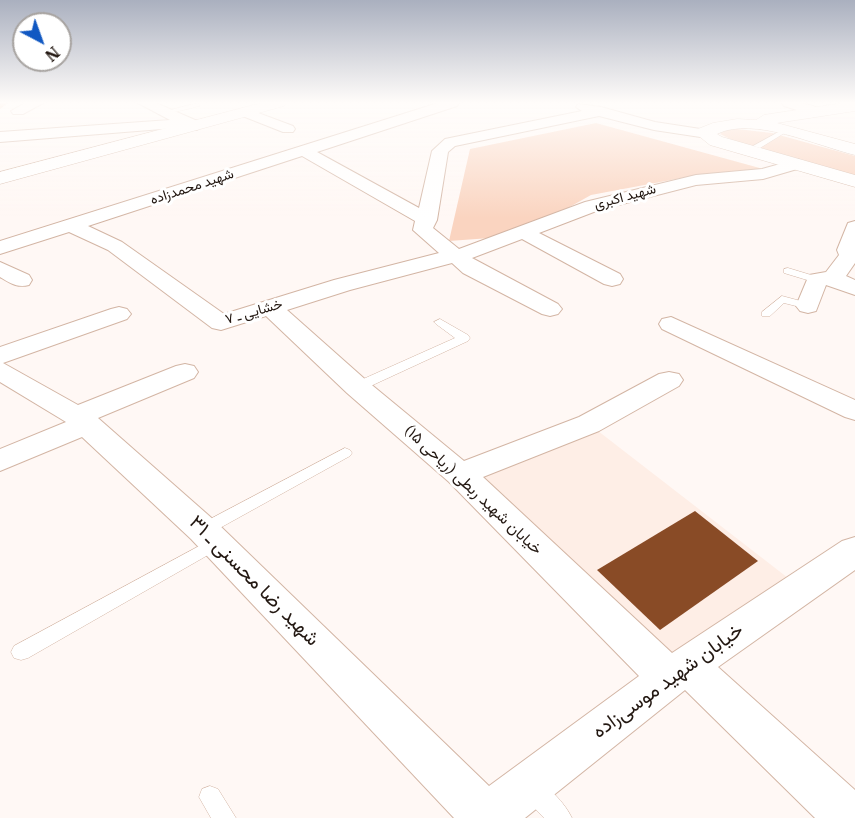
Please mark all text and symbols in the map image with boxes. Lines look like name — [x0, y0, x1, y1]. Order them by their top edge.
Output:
north arrow — [12, 12, 72, 72]
text: N — [41, 42, 64, 66]
street label: شهید محمدزاده — [148, 166, 236, 208]
street label: شهید اکبری — [592, 181, 658, 213]
street label: خشایی ـ ۷ — [223, 296, 285, 328]
street label: خیابان شهید ربطی (ریاحی ۱۵) — [400, 421, 546, 559]
street label: شهید رضا محسنی ـ ۳۱ — [184, 511, 324, 651]
street label: خیابان شهید موسی‌زاده — [588, 618, 748, 744]

